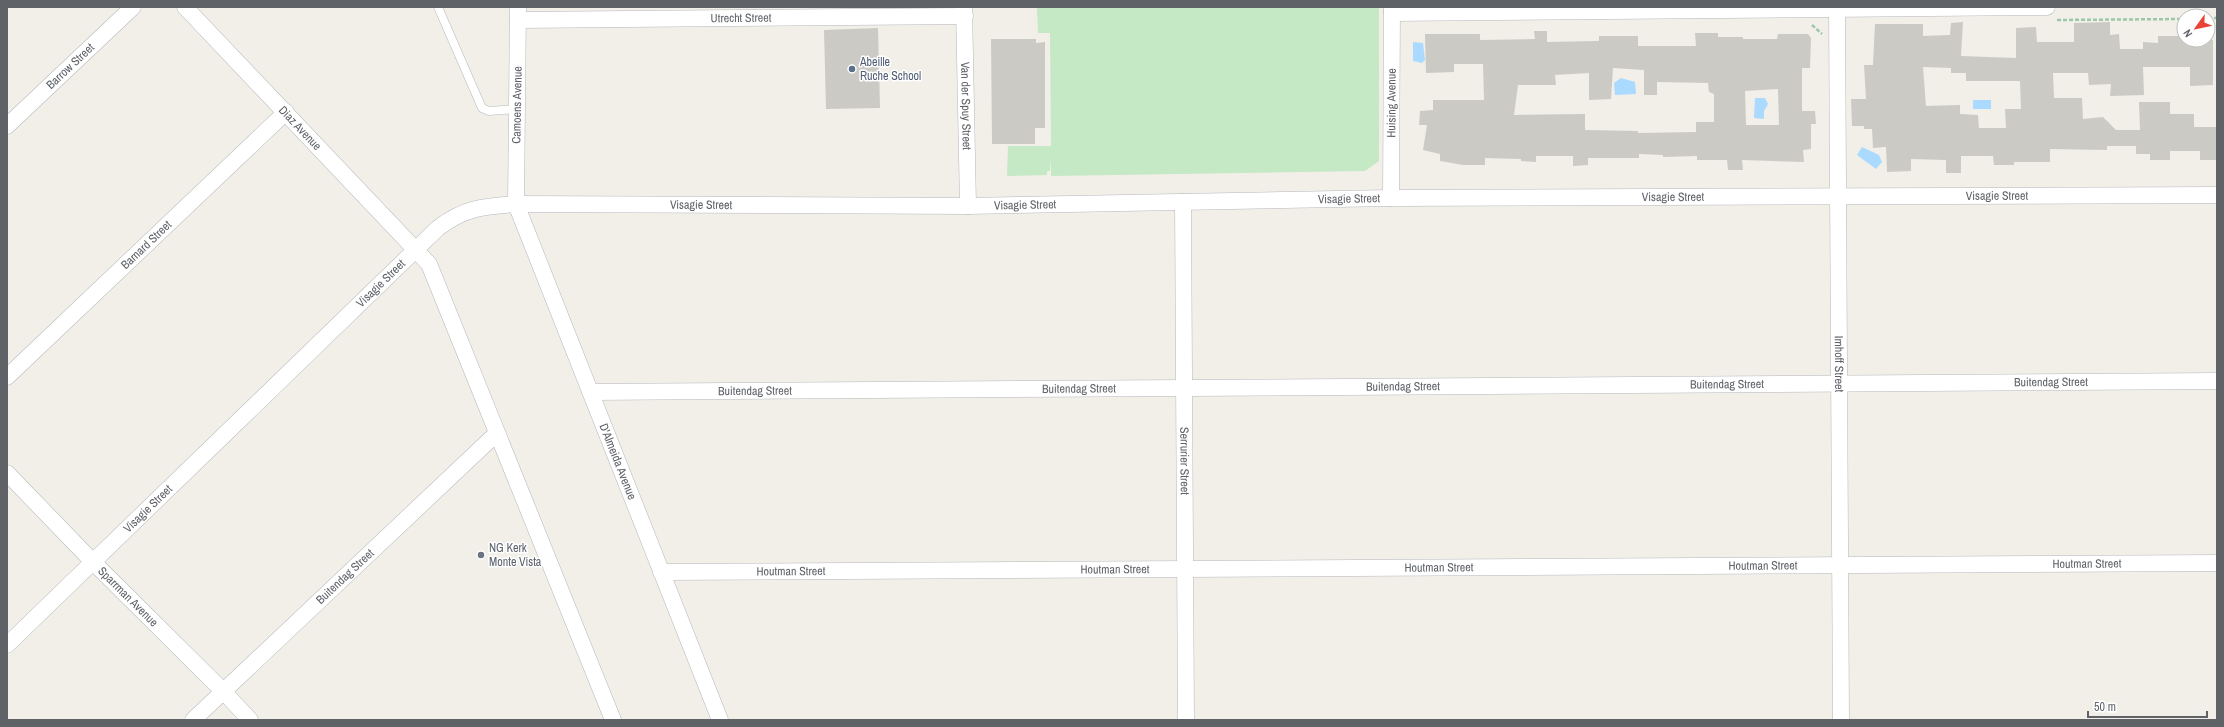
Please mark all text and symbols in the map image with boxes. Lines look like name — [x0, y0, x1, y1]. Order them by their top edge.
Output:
north arrow — [2176, 8, 2216, 48]
street label: Utrecht Street — [710, 10, 772, 26]
text: N — [2180, 27, 2195, 40]
street label: Barrow Street — [43, 40, 98, 93]
place label: Abeille Ruche School — [859, 54, 921, 84]
street label: Van der Spuy Street — [957, 62, 975, 150]
marker: Abeille Ruche School — [847, 64, 857, 74]
street label: Camoens Avenue — [508, 66, 526, 144]
street label: Huising Avenue — [1383, 68, 1400, 138]
street label: Diaz Avenue — [275, 102, 325, 154]
street label: Visagie Street — [1966, 188, 2029, 204]
street label: Visagie Street — [1642, 189, 1705, 205]
street label: Visagie Street — [1318, 190, 1381, 207]
street label: Visagie Street — [994, 196, 1057, 214]
street label: Visagie Street — [670, 197, 733, 213]
street label: Barnard Street — [117, 217, 175, 273]
street label: Visagie Street — [353, 256, 409, 311]
street label: Imhoff Street — [1831, 336, 1847, 392]
street label: Buitendag Street — [2014, 374, 2088, 390]
street label: Buitendag Street — [1690, 376, 1764, 393]
street label: Buitendag Street — [1366, 378, 1440, 395]
street label: Buitendag Street — [1042, 380, 1116, 397]
street label: Buitendag Street — [718, 383, 792, 399]
street label: D'Almeida Avenue — [596, 421, 640, 502]
street label: Serrurier Street — [1176, 427, 1193, 495]
street label: Visagie Street — [120, 481, 176, 536]
place label: NG Kerk Monte Vista — [489, 540, 542, 570]
street label: Buitendag Street — [313, 545, 378, 608]
marker: NG Kerk Monte Vista — [476, 550, 486, 560]
street label: Houtman Street — [2052, 556, 2122, 572]
street label: Houtman Street — [1728, 557, 1798, 574]
street label: Houtman Street — [1404, 559, 1474, 576]
street label: Houtman Street — [1080, 561, 1150, 578]
street label: Sparrman Avenue — [94, 563, 162, 630]
street label: Houtman Street — [756, 563, 826, 579]
scale bar — [2088, 693, 2207, 719]
text: 50 m — [2094, 699, 2116, 715]

